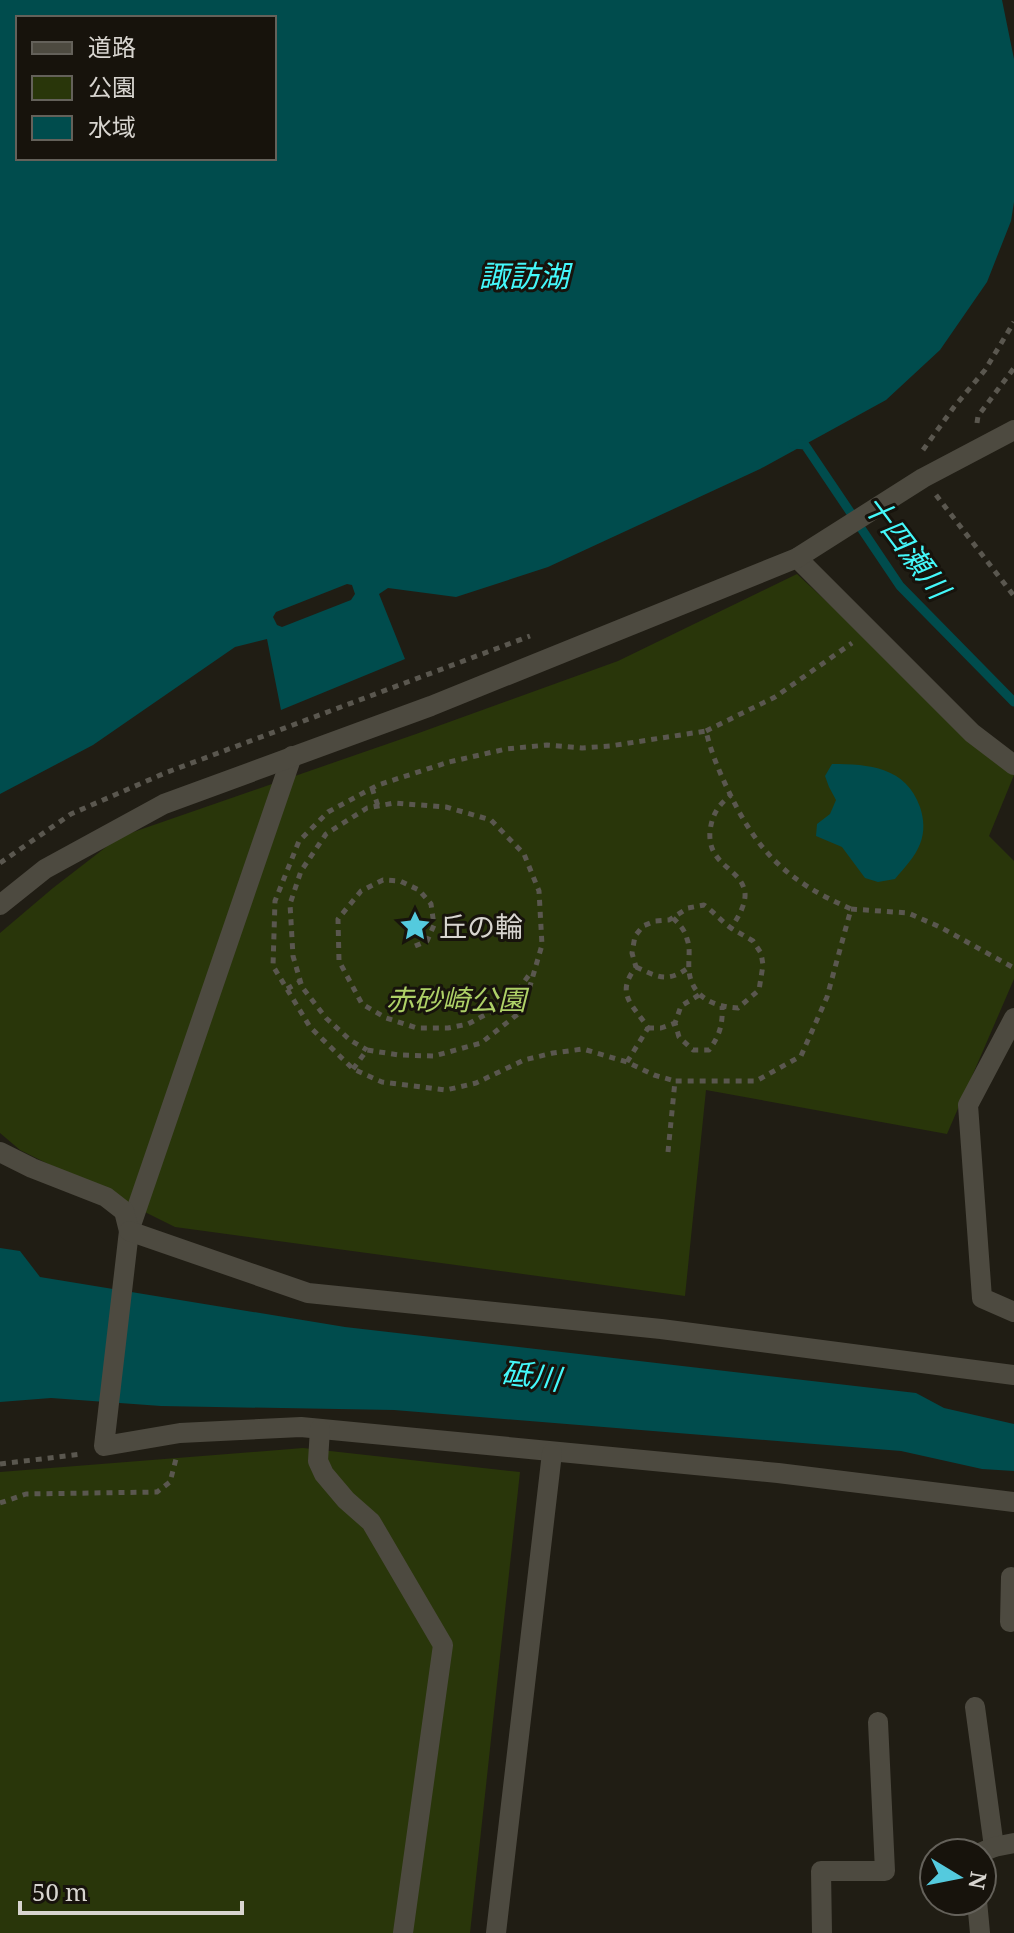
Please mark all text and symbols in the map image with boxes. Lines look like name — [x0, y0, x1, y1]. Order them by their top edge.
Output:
legend — [16, 16, 276, 160]
text: 道路 — [88, 30, 136, 63]
text: 公園 — [88, 70, 136, 103]
text: 水域 — [88, 110, 136, 143]
water label: 諏訪湖 — [479, 255, 573, 296]
water label: 十四瀬川 — [855, 486, 961, 609]
place label: 丘の輪 — [439, 907, 523, 945]
place icon: 丘の輪 — [398, 909, 432, 943]
park label: 赤砂崎公園 — [386, 980, 530, 1018]
water label: 砥川 — [499, 1351, 566, 1399]
north arrow — [918, 1837, 998, 1917]
scale bar — [20, 1865, 242, 1915]
text: N — [962, 1870, 995, 1892]
text: 50 m — [32, 1875, 88, 1908]

